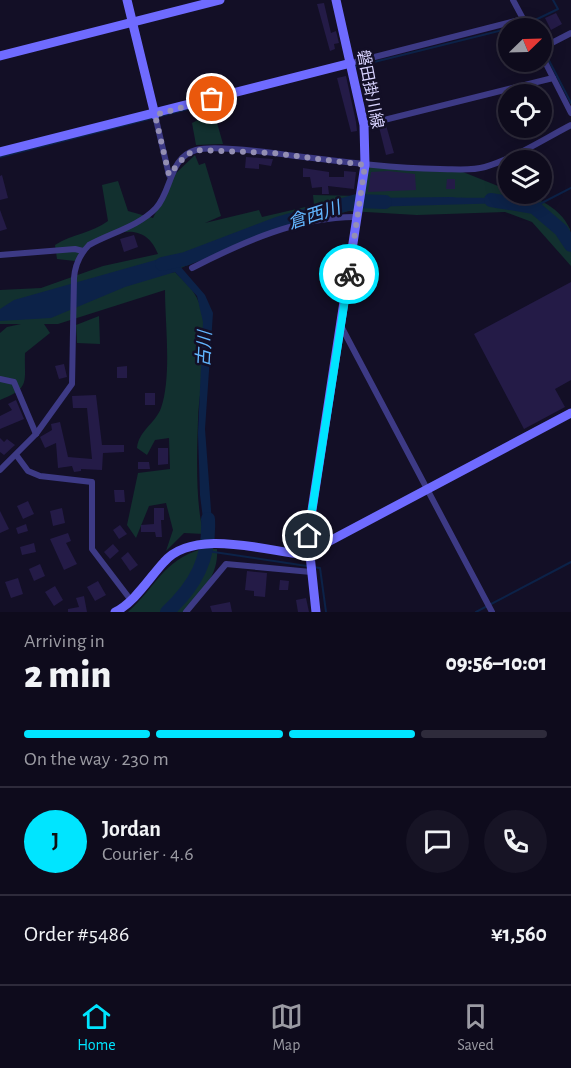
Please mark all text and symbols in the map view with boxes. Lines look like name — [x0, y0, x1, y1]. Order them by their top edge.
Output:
north arrow — [498, 18, 552, 72]
map controls — [498, 18, 552, 204]
street label: 磐田掛川線 — [355, 48, 386, 130]
pin — [186, 73, 237, 124]
icon: bag — [195, 82, 228, 115]
button: locate — [498, 84, 552, 138]
button: layers — [498, 150, 552, 204]
water label: 倉西川 — [285, 197, 345, 233]
courier — [319, 244, 379, 304]
icon: bike — [333, 258, 366, 291]
water label: 古川 — [193, 329, 215, 367]
pin — [282, 510, 333, 561]
icon: home — [291, 519, 324, 552]
text: Arriving in — [24, 631, 105, 651]
text: 09:56–10:01 — [445, 652, 547, 674]
text: 2 min — [24, 656, 111, 695]
text: On the way · 230 m — [24, 749, 169, 769]
button: chat — [406, 810, 469, 873]
button: phone — [484, 810, 547, 873]
text: Jordan — [102, 818, 161, 840]
text: J — [52, 830, 59, 852]
text: Courier · 4.6 — [102, 844, 194, 864]
text: Order #5486 — [24, 923, 129, 945]
text: ¥1,560 — [491, 923, 547, 945]
tab: Home — [77, 1000, 116, 1055]
tab: Map — [270, 1000, 303, 1055]
tab: Saved — [457, 1000, 494, 1055]

